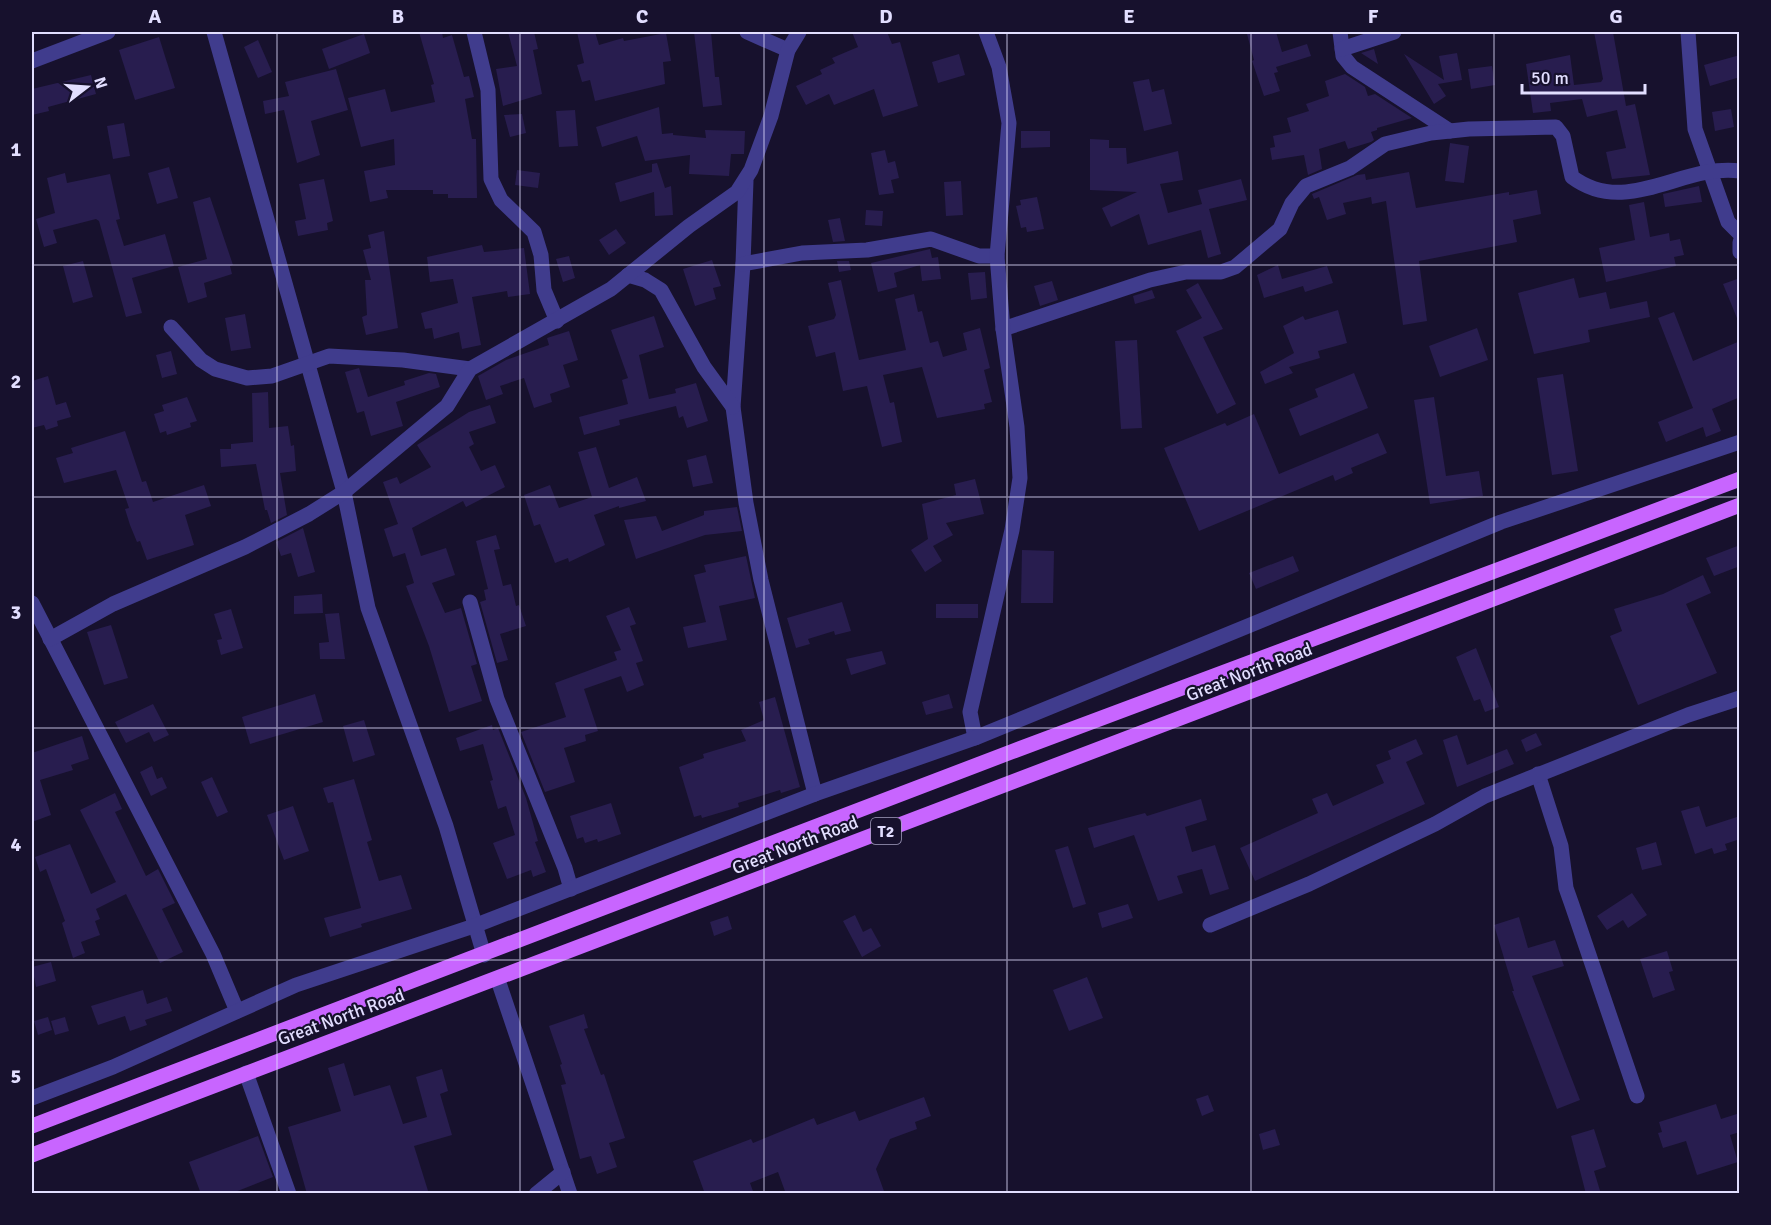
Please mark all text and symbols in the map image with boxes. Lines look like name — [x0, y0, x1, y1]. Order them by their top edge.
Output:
text: A — [149, 4, 162, 29]
text: B — [392, 4, 404, 29]
text: C — [636, 4, 648, 29]
text: D — [879, 4, 893, 29]
text: E — [1123, 4, 1135, 29]
text: F — [1368, 4, 1379, 29]
text: G — [1609, 4, 1623, 29]
north arrow — [57, 57, 117, 117]
scale bar — [1522, 57, 1645, 95]
text: 50 m — [1531, 67, 1569, 89]
text: N — [89, 75, 112, 91]
text: 1 — [11, 137, 22, 162]
text: 2 — [11, 369, 21, 394]
text: 3 — [11, 600, 21, 625]
street label: Great North Road — [1183, 638, 1315, 706]
street label: Great North Road — [729, 811, 861, 879]
road number: T2 — [871, 818, 901, 844]
text: 4 — [11, 832, 22, 857]
street label: Great North Road — [275, 984, 407, 1050]
text: 5 — [11, 1064, 21, 1089]

